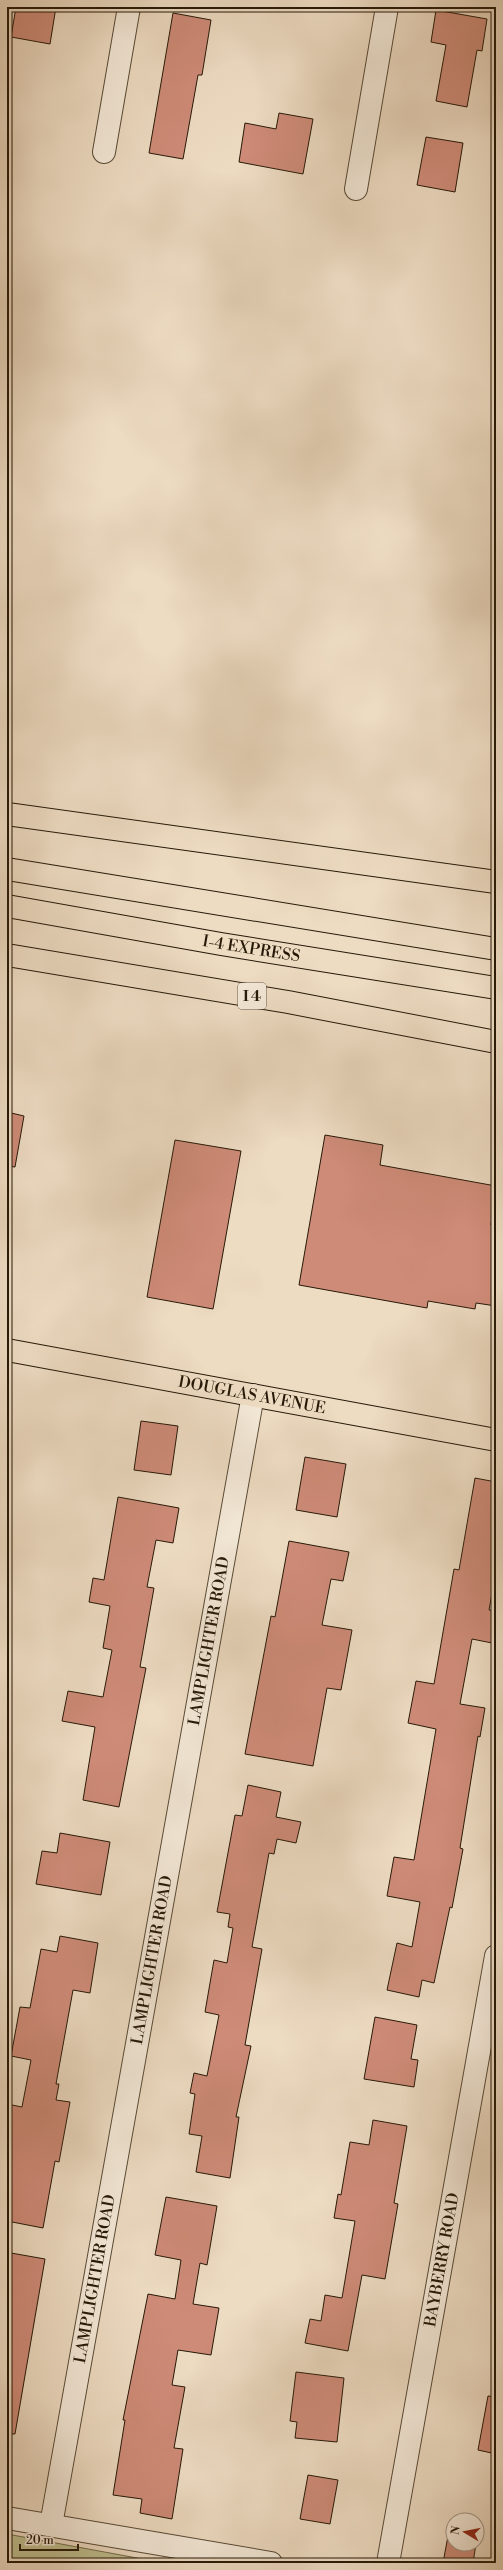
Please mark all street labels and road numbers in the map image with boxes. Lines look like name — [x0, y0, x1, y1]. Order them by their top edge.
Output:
street label: I-4 EXPRESS — [201, 931, 302, 967]
road number: I 4 — [238, 983, 266, 1009]
street label: DOUGLAS AVENUE — [176, 1372, 327, 1418]
street label: LAMPLIGHTER ROAD — [184, 1555, 234, 1727]
street label: LAMPLIGHTER ROAD — [127, 1874, 177, 2046]
street label: BAYBERRY ROAD — [420, 2191, 464, 2329]
street label: LAMPLIGHTER ROAD — [70, 2193, 120, 2365]

